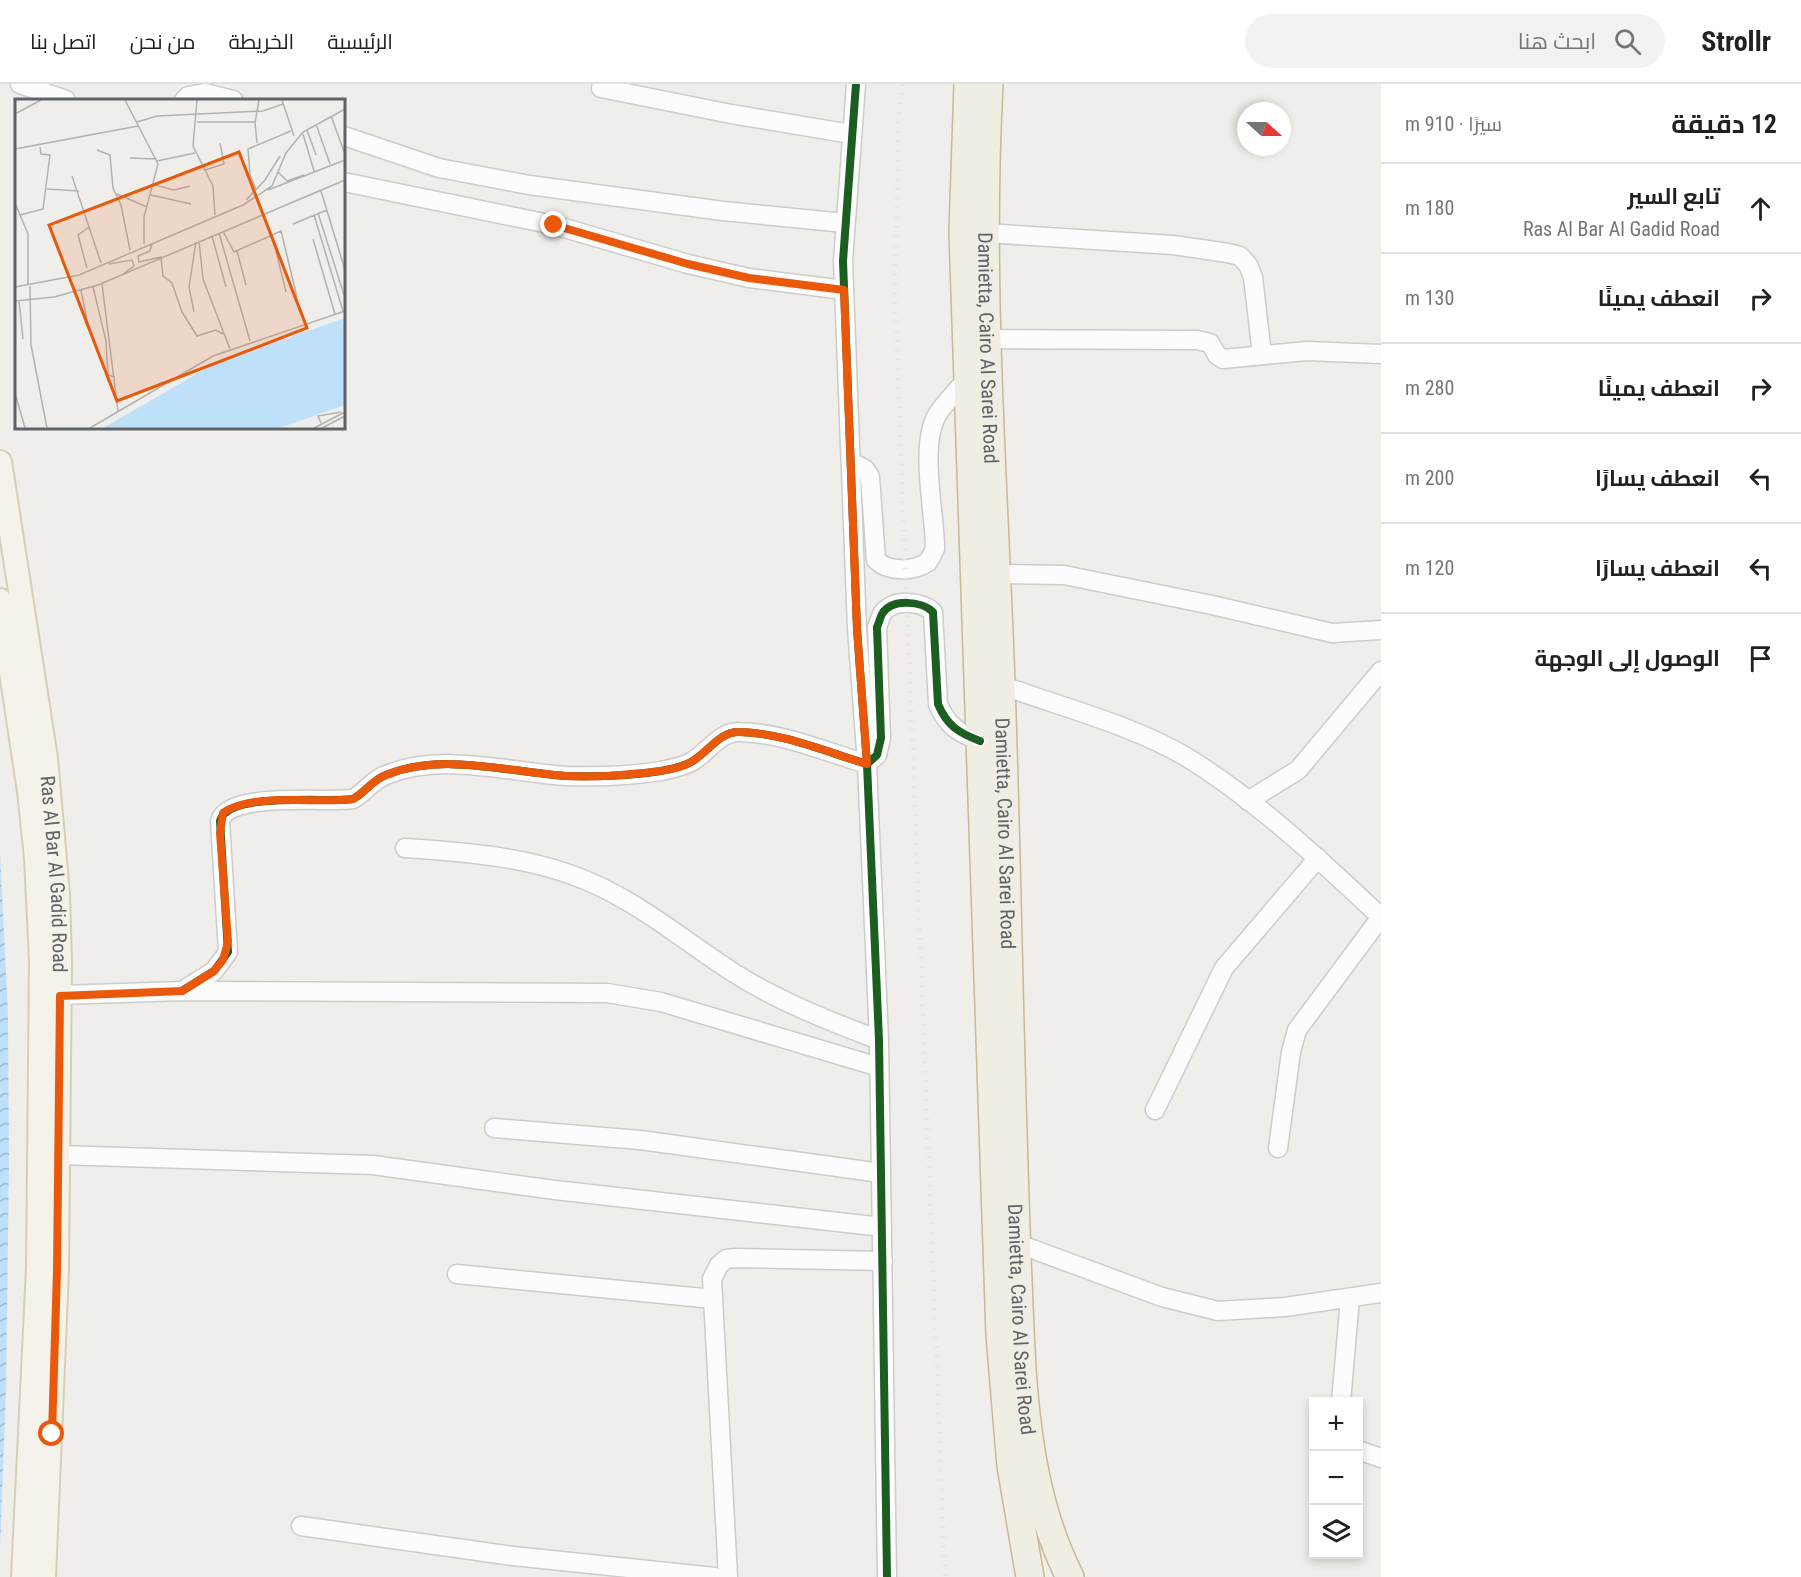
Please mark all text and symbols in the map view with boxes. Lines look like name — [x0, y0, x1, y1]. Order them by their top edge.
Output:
search box — [1245, 14, 1665, 68]
icon: search — [1611, 25, 1644, 58]
text: Strollr — [1701, 25, 1771, 58]
text: ابحث هنا — [1518, 29, 1596, 54]
text: اتصل بنا — [30, 30, 97, 54]
text: من نحن — [130, 30, 196, 54]
text: الخريطة — [229, 30, 294, 54]
text: الرئيسية — [327, 30, 393, 54]
inset map — [15, 99, 345, 429]
north arrow — [1237, 102, 1291, 156]
text: 12 دقيقة — [1671, 109, 1777, 139]
text: سيرًا · 910 m — [1405, 112, 1502, 136]
text: تابع السير — [1627, 184, 1720, 209]
icon: ahead — [1744, 192, 1777, 225]
text: 180 m — [1405, 196, 1454, 220]
route end — [540, 211, 566, 237]
text: Ras Al Bar Al Gadid Road — [1523, 217, 1720, 241]
street label: Damietta, Cairo Al Sarei Road — [973, 232, 1003, 464]
icon: right — [1744, 282, 1777, 315]
text: 130 m — [1405, 286, 1454, 310]
text: انعطف يمينًا — [1598, 286, 1720, 311]
icon: right — [1744, 372, 1777, 405]
text: 280 m — [1405, 376, 1454, 400]
text: انعطف يمينًا — [1598, 376, 1720, 401]
icon: left — [1744, 462, 1777, 495]
text: 200 m — [1405, 466, 1454, 490]
text: انعطف يسارًا — [1595, 466, 1720, 491]
icon: left — [1744, 552, 1777, 585]
text: 120 m — [1405, 556, 1454, 580]
text: انعطف يسارًا — [1595, 556, 1720, 581]
icon: arrive — [1744, 642, 1777, 675]
text: الوصول إلى الوجهة — [1535, 646, 1720, 671]
street label: Damietta, Cairo Al Sarei Road — [990, 717, 1020, 950]
street label: Ras Al Bar Al Gadid Road — [36, 775, 72, 973]
street label: Damietta, Cairo Al Sarei Road — [1003, 1203, 1040, 1436]
map controls — [1309, 1397, 1363, 1559]
button: + — [1309, 1397, 1363, 1451]
route start — [38, 1420, 64, 1446]
button: − — [1309, 1451, 1363, 1505]
button: layers — [1309, 1505, 1363, 1559]

